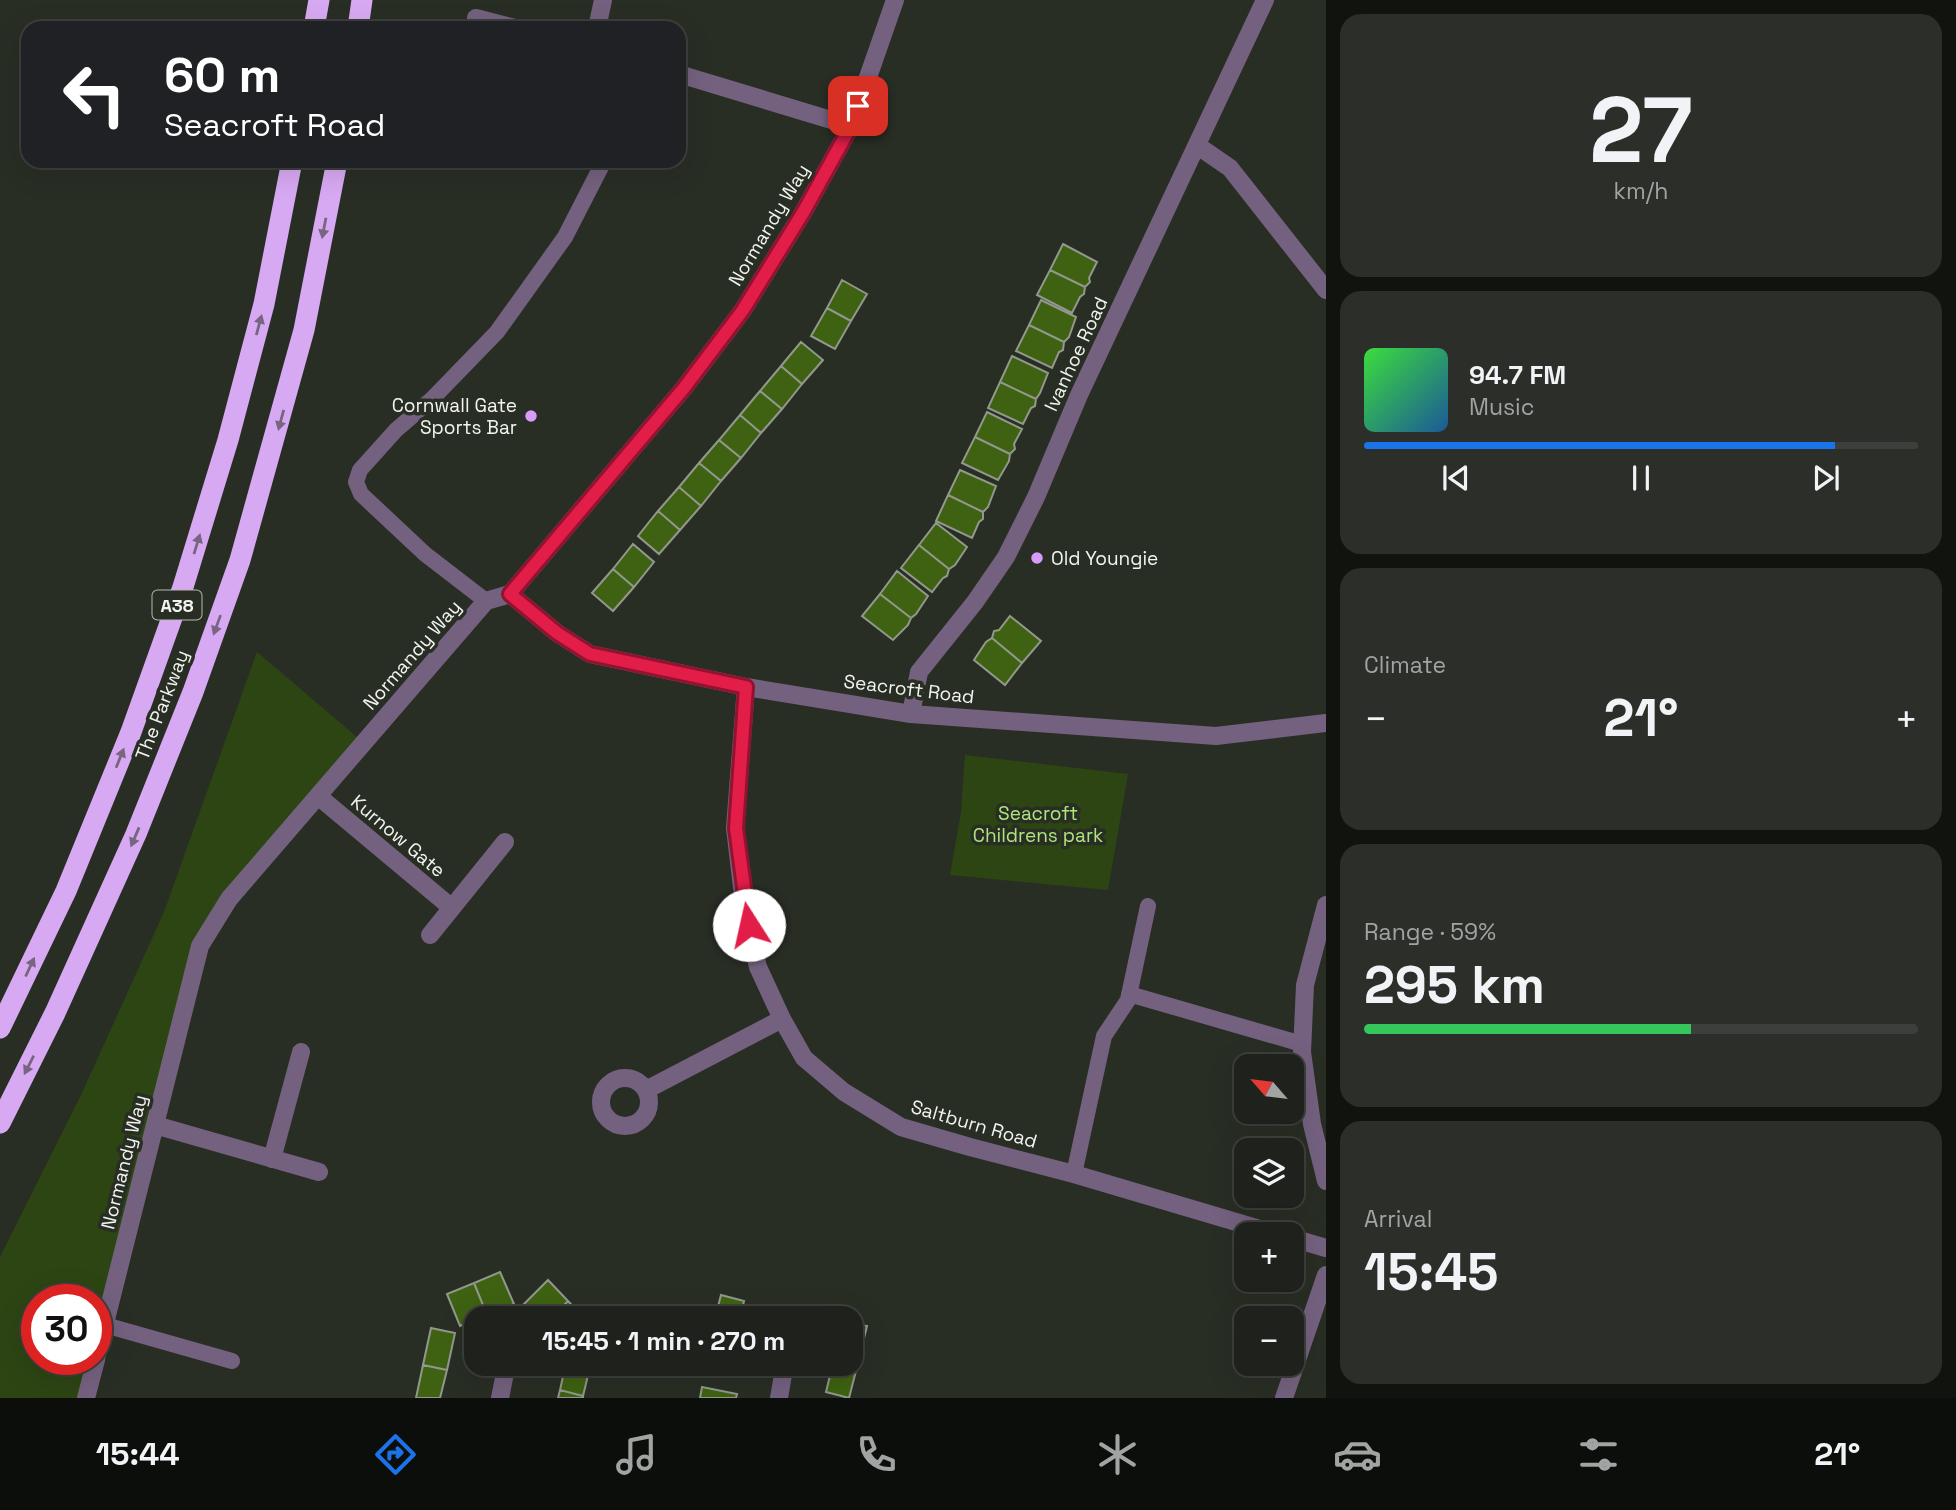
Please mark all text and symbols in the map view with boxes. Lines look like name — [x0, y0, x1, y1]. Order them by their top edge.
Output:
text: 60 m — [164, 44, 280, 106]
icon: left — [49, 49, 140, 140]
text: 27 — [1589, 72, 1693, 189]
pin — [828, 76, 888, 136]
icon: arrive — [839, 87, 877, 125]
text: Seacroft Road — [164, 105, 385, 145]
street label: Normandy Way — [723, 160, 815, 290]
text: km/h — [1614, 176, 1668, 206]
one-way arrow — [318, 217, 329, 239]
street label: Ivanhoe Road — [1039, 293, 1113, 415]
one-way arrow — [254, 314, 265, 336]
text: 94.7 FM — [1469, 358, 1566, 392]
text: Music — [1469, 392, 1534, 422]
place label: Cornwall Gate Sports Bar — [392, 393, 517, 440]
marker: Cornwall Gate Sports Bar — [523, 408, 539, 424]
one-way arrow — [275, 410, 285, 431]
icon: previous — [1437, 459, 1475, 497]
icon: pause — [1622, 459, 1660, 497]
icon: next — [1807, 459, 1845, 497]
one-way arrow — [192, 533, 202, 554]
place label: Old Youngie — [1051, 546, 1158, 571]
marker: Old Youngie — [1029, 550, 1045, 566]
road number: A38 — [152, 590, 202, 620]
street label: Normandy Way — [357, 595, 467, 715]
one-way arrow — [211, 614, 222, 635]
street label: The Parkway — [130, 646, 194, 764]
text: Climate — [1364, 650, 1446, 680]
street label: Seacroft Road — [842, 669, 976, 709]
text: 21° — [1604, 685, 1678, 751]
text: − — [1364, 695, 1388, 743]
text: + — [1894, 695, 1918, 743]
one-way arrow — [115, 747, 126, 768]
street label: Kurnow Gate — [346, 789, 450, 883]
park label: Seacroft Childrens park — [973, 801, 1103, 848]
one-way arrow — [129, 826, 140, 847]
position arrow — [712, 888, 786, 962]
text: Range · 59% — [1364, 917, 1496, 947]
text: 295 km — [1364, 952, 1545, 1018]
one-way arrow — [25, 956, 36, 977]
north arrow — [1234, 1054, 1304, 1124]
map controls — [1234, 1054, 1304, 1376]
one-way arrow — [24, 1055, 35, 1075]
street label: Normandy Way — [95, 1092, 153, 1232]
street label: Saltburn Road — [908, 1094, 1040, 1154]
button: layers — [1234, 1138, 1304, 1208]
text: Arrival — [1364, 1204, 1432, 1234]
button: + — [1234, 1222, 1304, 1292]
text: 15:45 — [1364, 1239, 1498, 1305]
speed limit sign: 30 — [21, 1284, 112, 1375]
button: − — [1234, 1306, 1304, 1376]
text: 15:45 · 1 min · 270 m — [542, 1324, 785, 1358]
icon: directions — [371, 1430, 420, 1479]
icon: music — [612, 1430, 661, 1479]
icon: phone — [852, 1430, 901, 1479]
icon: climate — [1093, 1430, 1142, 1479]
icon: car — [1333, 1430, 1382, 1479]
icon: filters — [1574, 1430, 1623, 1479]
text: 15:44 — [96, 1434, 180, 1474]
text: 21° — [1814, 1434, 1860, 1474]

